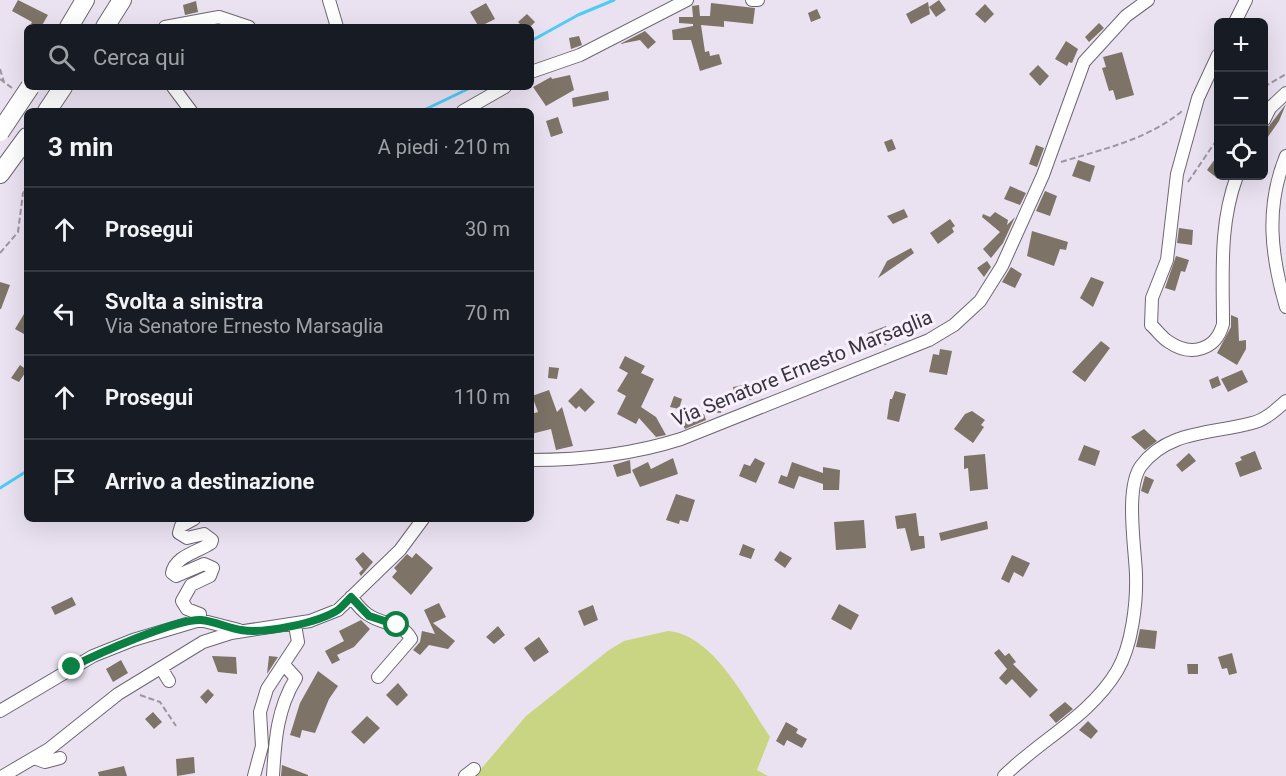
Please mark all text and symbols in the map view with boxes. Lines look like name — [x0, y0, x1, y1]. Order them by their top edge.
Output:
map controls — [1214, 18, 1268, 180]
button: + — [1214, 18, 1268, 72]
search box — [24, 24, 534, 90]
icon: search — [45, 41, 78, 74]
text: Cerca qui — [93, 45, 185, 70]
button: − — [1214, 72, 1268, 126]
button: locate — [1214, 126, 1268, 180]
text: 3 min — [48, 132, 113, 162]
text: A piedi · 210 m — [378, 135, 510, 159]
icon: ahead — [48, 213, 81, 246]
text: Prosegui — [105, 217, 193, 242]
text: 30 m — [465, 217, 510, 241]
text: Svolta a sinistra — [105, 289, 263, 314]
icon: left — [48, 297, 81, 330]
text: 70 m — [465, 301, 510, 325]
street label: Via Senatore Ernesto Marsaglia — [668, 305, 936, 431]
text: Via Senatore Ernesto Marsaglia — [105, 314, 384, 338]
icon: ahead — [48, 381, 81, 414]
text: Prosegui — [105, 385, 193, 410]
text: 110 m — [454, 385, 510, 409]
icon: arrive — [48, 465, 81, 498]
text: Arrivo a destinazione — [105, 469, 314, 494]
route start — [383, 611, 409, 637]
route end — [58, 653, 84, 679]

